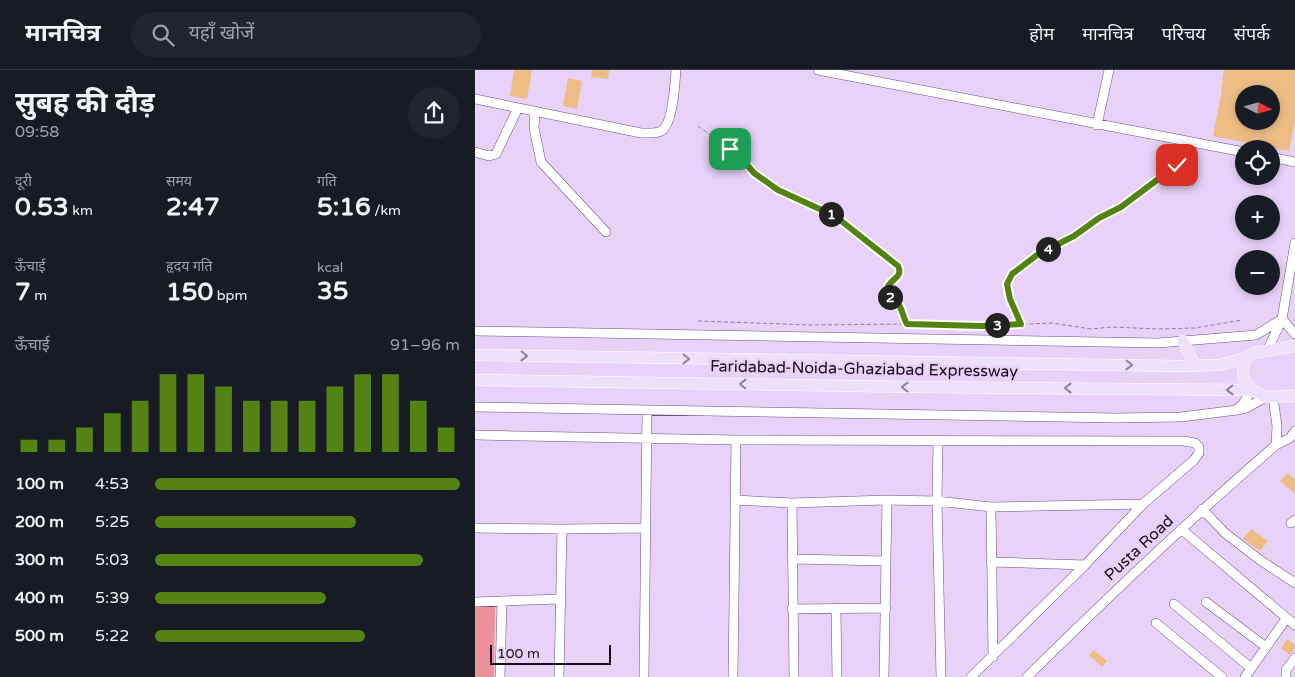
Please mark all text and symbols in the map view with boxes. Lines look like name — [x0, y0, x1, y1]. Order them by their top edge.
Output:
search box — [131, 12, 481, 57]
text: मानचित्र — [25, 19, 101, 48]
icon: search — [149, 21, 177, 49]
text: यहाँ खोजें — [189, 22, 254, 44]
text: होम — [1029, 23, 1054, 45]
text: मानचित्र — [1082, 23, 1134, 45]
text: परिचय — [1162, 23, 1206, 45]
text: संपर्क — [1234, 23, 1270, 45]
north arrow — [1235, 85, 1280, 130]
map controls — [1235, 85, 1280, 295]
text: सुबह की दौड़ — [15, 86, 155, 120]
button: share — [408, 87, 460, 139]
text: 09:58 — [15, 122, 59, 142]
pin — [709, 128, 751, 170]
icon: arrive — [716, 135, 744, 163]
button: locate — [1235, 140, 1280, 185]
pin — [1156, 144, 1198, 186]
icon: check — [1163, 151, 1191, 179]
text: दूरी — [15, 173, 32, 190]
text: समय — [166, 173, 192, 190]
text: गति — [317, 173, 337, 190]
text: 0.53 — [15, 192, 69, 222]
text: 2:47 — [166, 192, 220, 222]
text: 5:16 — [317, 192, 371, 222]
button: + — [1235, 195, 1280, 240]
text: km — [69, 202, 93, 219]
text: /km — [371, 202, 401, 219]
pin: 1 — [819, 202, 843, 226]
text: 1 — [827, 206, 836, 223]
pin: 4 — [1035, 236, 1061, 262]
text: 4 — [1044, 241, 1053, 258]
button: − — [1235, 250, 1280, 295]
text: ऊँचाई — [15, 258, 45, 275]
text: हृदय गति — [166, 258, 212, 275]
text: kcal — [317, 259, 343, 276]
text: 35 — [317, 276, 348, 306]
text: 7 — [15, 277, 31, 307]
text: 150 — [166, 277, 213, 307]
pin: 2 — [877, 284, 903, 310]
text: m — [31, 287, 47, 304]
text: bpm — [213, 287, 247, 304]
text: 2 — [886, 289, 895, 306]
pin: 3 — [985, 312, 1009, 338]
text: 3 — [993, 317, 1002, 334]
text: ऊँचाई — [15, 335, 50, 355]
text: 91–96 m — [390, 335, 460, 355]
one-way arrow — [520, 351, 528, 361]
one-way arrow — [682, 353, 690, 364]
street label: Faridabad-Noida-Ghaziabad Expressway — [710, 356, 1018, 382]
one-way arrow — [1125, 360, 1133, 371]
one-way arrow — [739, 379, 746, 389]
one-way arrow — [901, 382, 909, 392]
one-way arrow — [1064, 383, 1072, 393]
one-way arrow — [1226, 385, 1234, 395]
text: 100 m — [15, 474, 64, 494]
text: 4:53 — [95, 474, 129, 494]
street label: Pusta Road — [1100, 511, 1178, 585]
text: 200 m — [15, 512, 64, 532]
text: 5:25 — [95, 512, 129, 532]
text: 300 m — [15, 550, 64, 570]
text: 5:03 — [95, 550, 129, 570]
text: 400 m — [15, 588, 64, 608]
text: 5:39 — [95, 588, 129, 608]
text: 500 m — [15, 626, 64, 646]
text: 5:22 — [95, 626, 129, 646]
scale bar — [490, 642, 611, 665]
text: 100 m — [497, 645, 540, 662]

